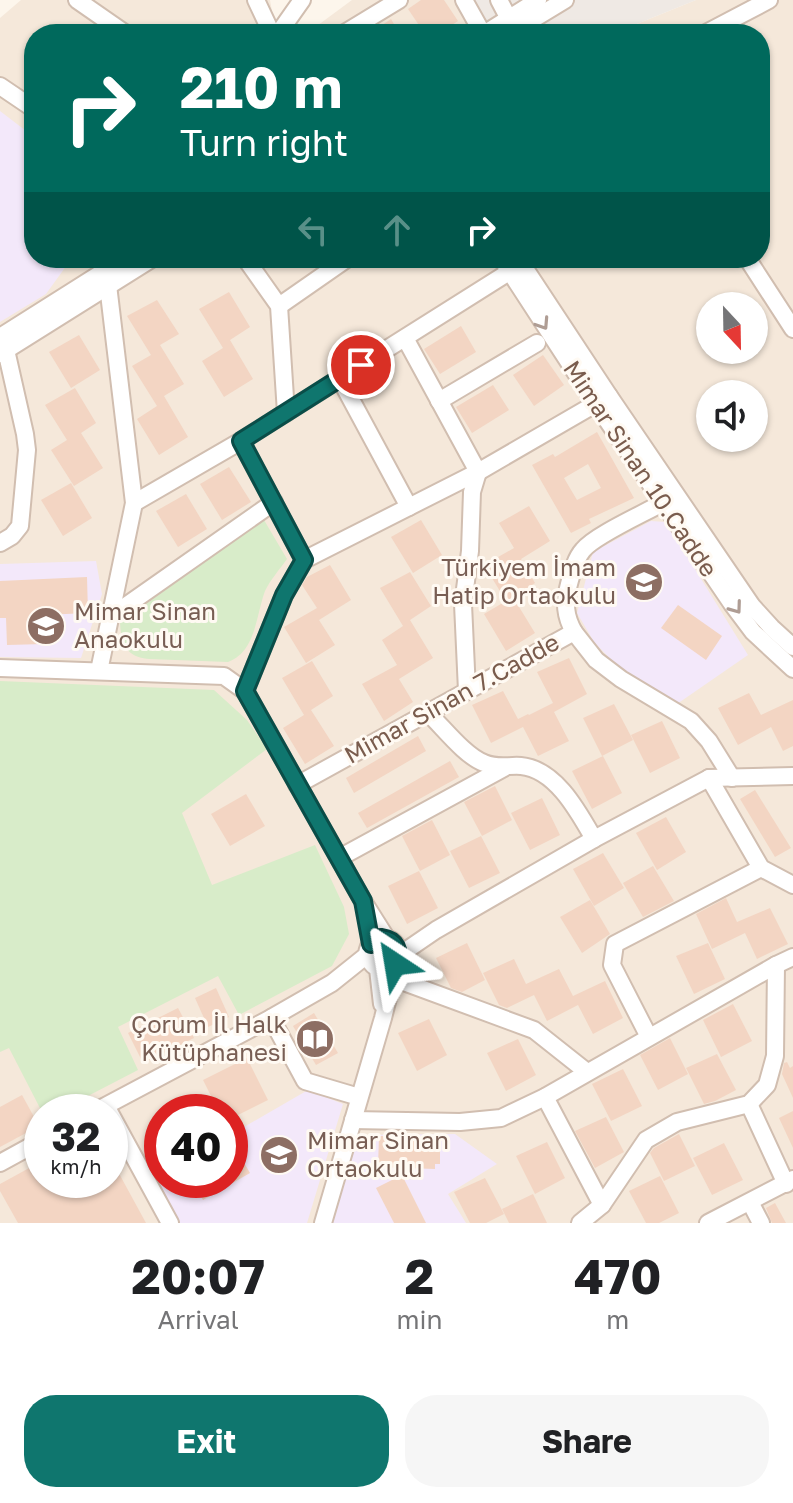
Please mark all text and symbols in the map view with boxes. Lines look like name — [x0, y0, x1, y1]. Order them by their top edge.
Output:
text: 210 m — [180, 53, 342, 120]
icon: right — [48, 56, 152, 160]
text: Turn right — [180, 121, 348, 164]
icon: left — [291, 208, 335, 252]
icon: ahead — [375, 208, 419, 252]
icon: right — [459, 208, 503, 252]
north arrow — [696, 292, 768, 364]
map controls — [696, 292, 768, 452]
one-way arrow — [533, 315, 548, 329]
pin — [327, 331, 395, 399]
icon: arrive — [339, 343, 383, 387]
street label: Mimar Sinan 10.Cadde — [558, 354, 724, 582]
button: sound — [696, 380, 768, 452]
place label: Türkiyem İmam Hatip Ortaokulu — [432, 552, 616, 609]
school or university icon: Türkiyem İmam Hatip Ortaokulu — [623, 561, 665, 603]
place label: Mimar Sinan Anaokulu — [74, 596, 216, 653]
one-way arrow — [726, 600, 740, 614]
school or university icon: Mimar Sinan Anaokulu — [25, 605, 67, 647]
street label: Mimar Sinan 7.Cadde — [339, 627, 564, 769]
position arrow — [353, 922, 437, 1006]
place label: Çorum İl Halk Kütüphanesi — [131, 1009, 287, 1066]
library icon: Çorum İl Halk Kütüphanesi — [294, 1018, 336, 1060]
speed limit sign: 40 — [144, 1094, 248, 1198]
text: 32 — [52, 1112, 100, 1160]
place label: Mimar Sinan Ortaokulu — [307, 1125, 449, 1182]
school or university icon: Mimar Sinan Ortaokulu — [258, 1134, 300, 1176]
text: km/h — [51, 1154, 101, 1178]
text: 20:07 — [132, 1247, 265, 1305]
text: 2 — [405, 1247, 434, 1305]
text: 470 — [574, 1247, 661, 1305]
text: Arrival — [157, 1304, 239, 1335]
text: min — [396, 1304, 442, 1335]
text: m — [606, 1304, 629, 1335]
button: Exit — [24, 1395, 389, 1487]
button: Share — [405, 1395, 769, 1487]

